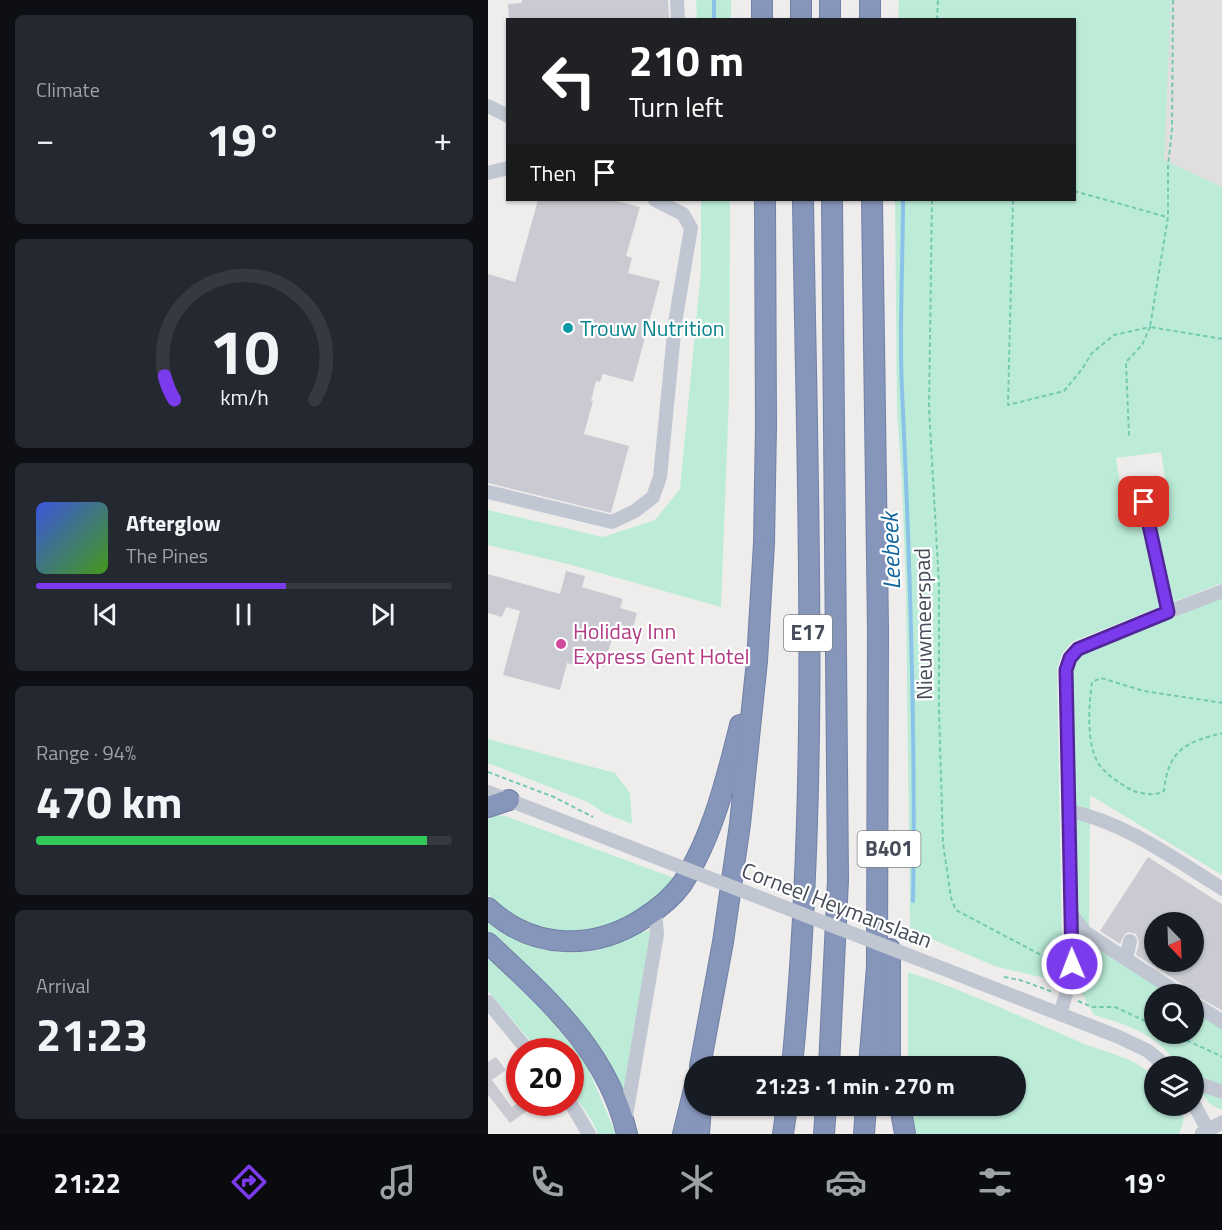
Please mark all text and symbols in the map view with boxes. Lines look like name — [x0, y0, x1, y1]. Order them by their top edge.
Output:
text: 210 m — [629, 28, 744, 92]
icon: left — [530, 42, 608, 120]
text: Climate — [36, 74, 100, 105]
text: Turn left — [629, 86, 723, 127]
text: 19° — [206, 105, 282, 173]
text: − — [36, 114, 54, 164]
text: + — [434, 114, 452, 164]
text: Then — [530, 156, 576, 190]
icon: arrive — [588, 156, 621, 189]
text: 10 — [209, 303, 279, 398]
place label: Trouw Nutrition — [580, 311, 725, 345]
marker: Trouw Nutrition — [561, 321, 575, 335]
text: km/h — [220, 382, 268, 414]
pin — [1118, 476, 1169, 527]
icon: arrive — [1127, 485, 1160, 518]
text: Afterglow — [126, 506, 221, 540]
water label: Leebeek — [871, 509, 909, 590]
text: The Pines — [126, 540, 208, 571]
street label: Nieuwmeerspad — [905, 548, 941, 700]
icon: previous — [89, 598, 122, 631]
icon: pause — [227, 598, 260, 631]
icon: next — [366, 598, 399, 631]
place label: Holiday Inn Express Gent Hotel — [573, 614, 750, 673]
road number: E17 — [784, 615, 832, 651]
marker: Holiday Inn Express Gent Hotel — [554, 637, 568, 651]
text: Range · 94% — [36, 737, 136, 768]
text: 470 km — [36, 767, 182, 835]
road number: B401 — [858, 831, 920, 867]
street label: Corneel Heymanslaan — [737, 853, 937, 957]
north arrow — [1144, 912, 1204, 972]
map controls — [1144, 912, 1204, 1116]
position arrow — [1040, 932, 1104, 996]
text: Arrival — [36, 970, 90, 1001]
button: search — [1144, 984, 1204, 1044]
text: 21:23 — [36, 1000, 148, 1068]
speed limit sign: 20 — [506, 1038, 584, 1116]
button: layers — [1144, 1056, 1204, 1116]
text: 21:23 · 1 min · 270 m — [755, 1069, 955, 1103]
icon: directions — [228, 1161, 270, 1203]
icon: music — [377, 1161, 419, 1203]
icon: phone — [526, 1161, 568, 1203]
icon: climate — [676, 1161, 718, 1203]
icon: car — [825, 1161, 867, 1203]
icon: filters — [974, 1161, 1016, 1203]
text: 21:22 — [54, 1162, 121, 1203]
text: 19° — [1123, 1162, 1168, 1203]

